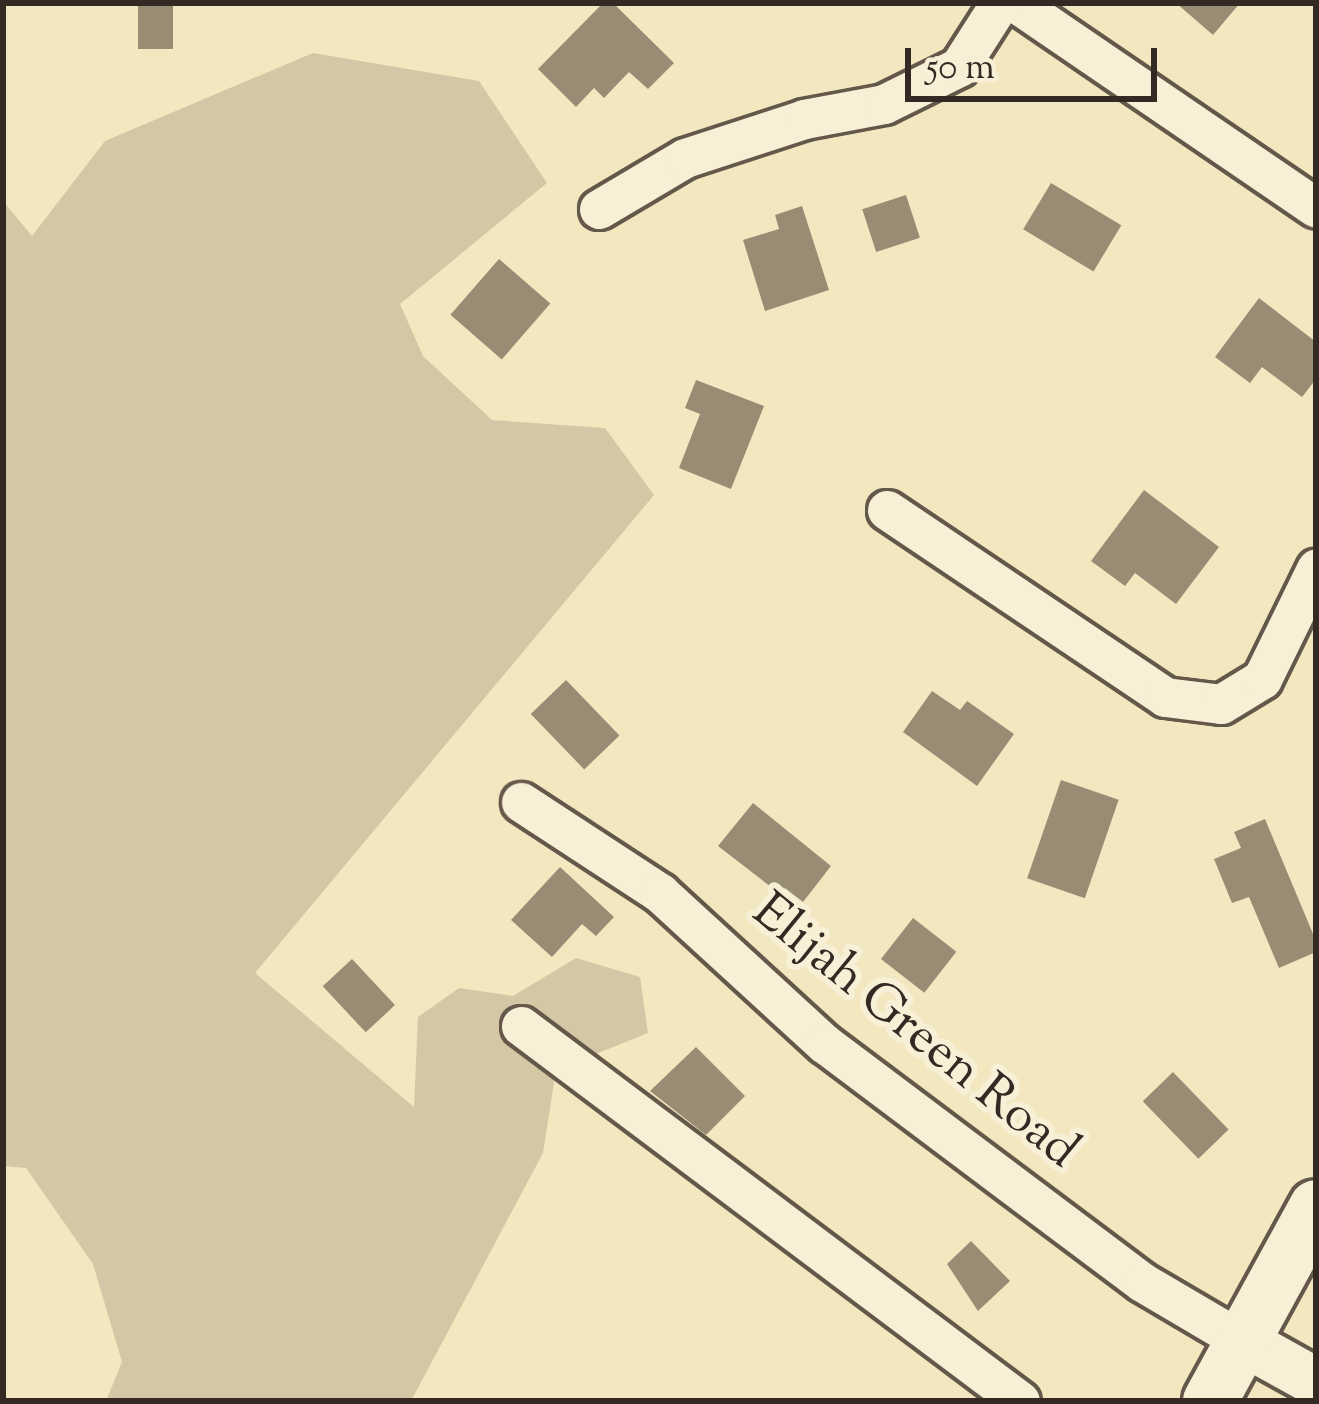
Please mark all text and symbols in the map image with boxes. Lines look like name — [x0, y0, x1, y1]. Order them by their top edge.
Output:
scale bar — [911, 24, 1163, 98]
text: 50 m — [926, 43, 995, 95]
street label: Elijah Green Road — [739, 883, 1089, 1183]

